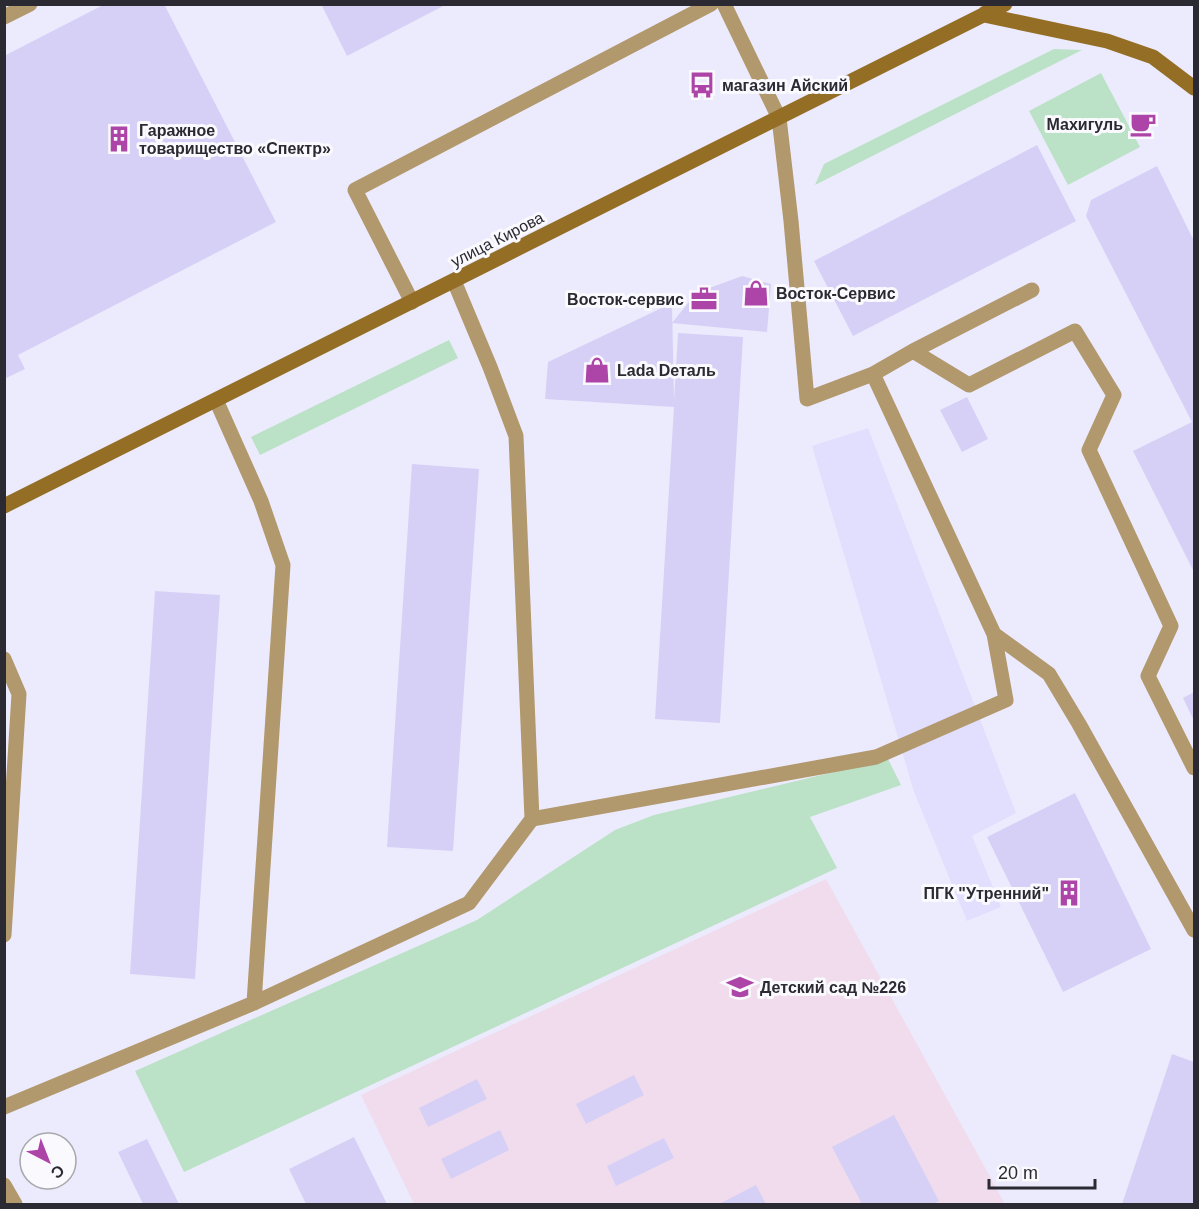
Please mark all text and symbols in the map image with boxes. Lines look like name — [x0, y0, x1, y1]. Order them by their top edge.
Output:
bus stop icon: магазин Айский — [687, 70, 717, 100]
place label: магазин Айский — [722, 77, 848, 94]
cafe icon: Махигуль — [1128, 109, 1158, 139]
place label: Махигуль — [1046, 116, 1123, 133]
place label: Гаражное товарищество «Спектр» — [139, 122, 331, 157]
building icon: Гаражное товарищество «Спектр» — [104, 124, 134, 154]
street label: улица Кирова — [448, 209, 546, 270]
shop icon: Восток-Сервис — [741, 278, 771, 308]
office icon: Восток-сервис — [689, 284, 719, 314]
place label: Восток-Сервис — [776, 285, 896, 302]
place label: Восток-сервис — [567, 291, 684, 308]
shop icon: Lada Dеталь — [582, 355, 612, 385]
place label: Lada Dеталь — [617, 362, 716, 379]
building icon: ПГК "Утренний" — [1054, 878, 1084, 908]
place label: ПГК "Утренний" — [924, 885, 1049, 902]
school or university icon: Детский сад №226 — [725, 972, 755, 1002]
place label: Детский сад №226 — [760, 979, 906, 996]
north arrow — [18, 1131, 78, 1191]
scale bar — [989, 1152, 1096, 1190]
text: С — [47, 1162, 68, 1182]
text: 20 m — [998, 1163, 1038, 1183]

